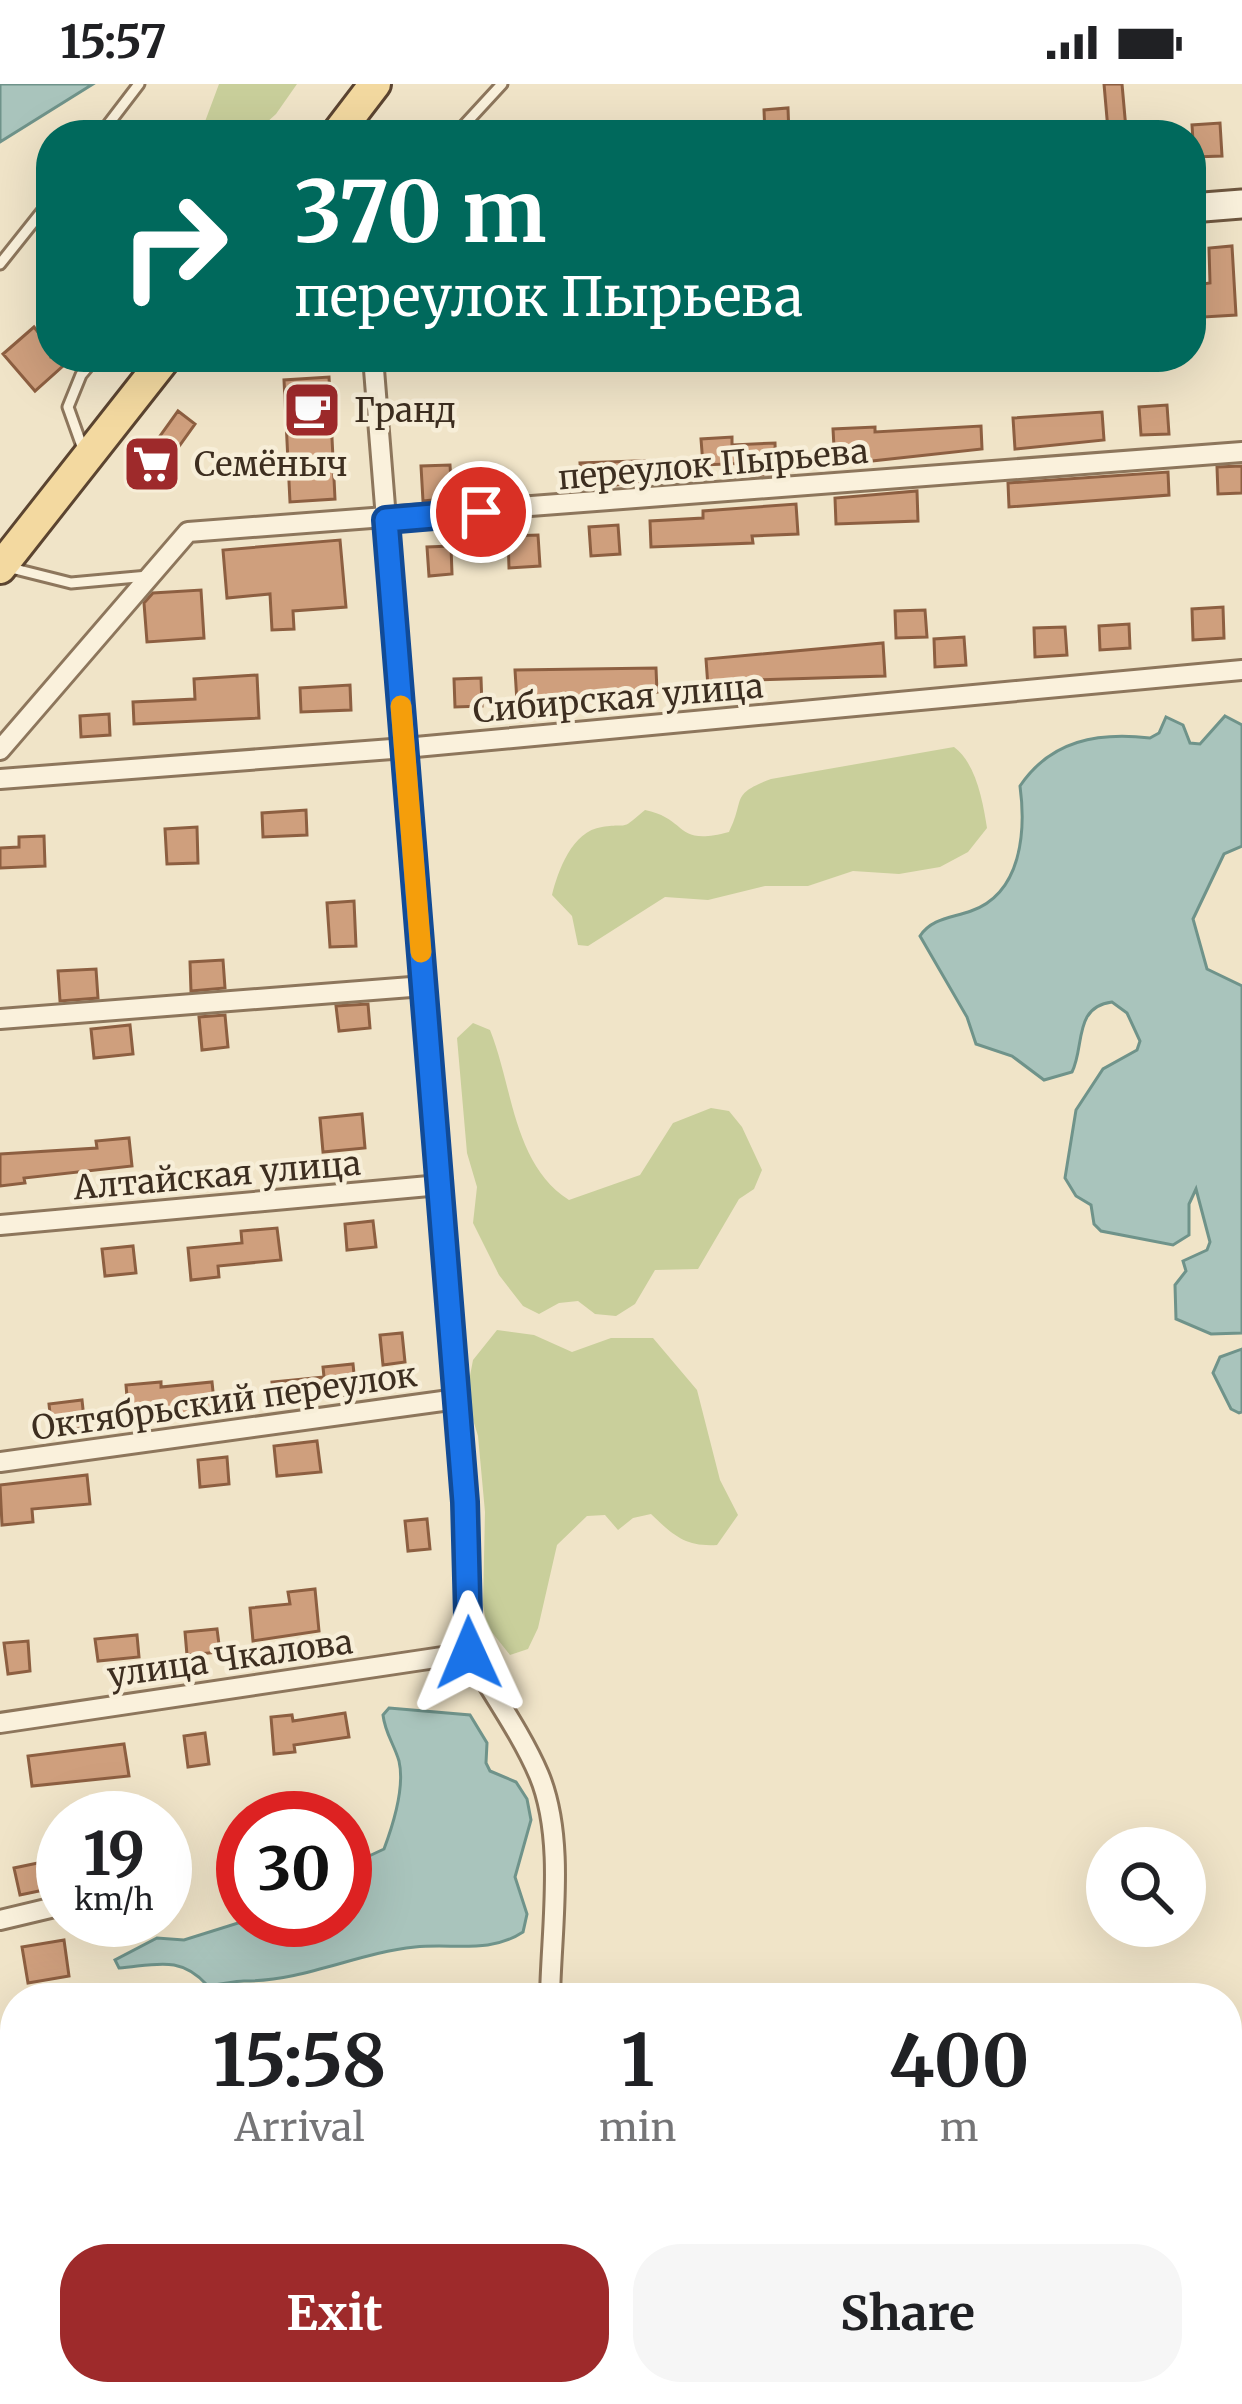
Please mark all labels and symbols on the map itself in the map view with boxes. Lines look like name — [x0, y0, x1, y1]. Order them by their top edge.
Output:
cafe icon: Гранд — [281, 379, 343, 441]
place label: Гранд — [354, 390, 456, 431]
street label: переулок Пырьева — [556, 431, 870, 498]
supermarket icon: Семёныч — [121, 433, 183, 495]
place label: Семёныч — [194, 444, 348, 485]
pin — [430, 461, 532, 563]
street label: Сибирская улица — [471, 665, 765, 732]
street label: Алтайская улица — [71, 1143, 362, 1209]
street label: Октябрьский переулок — [29, 1354, 420, 1449]
position arrow — [406, 1590, 532, 1716]
street label: улица Чкалова — [105, 1621, 355, 1696]
speed limit sign: 30 — [216, 1791, 372, 1947]

